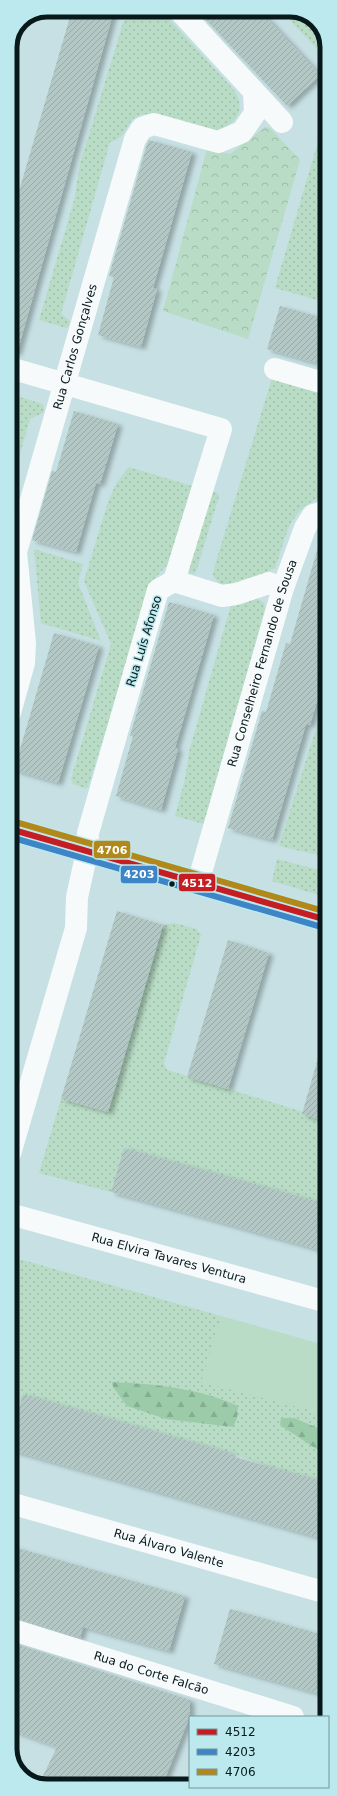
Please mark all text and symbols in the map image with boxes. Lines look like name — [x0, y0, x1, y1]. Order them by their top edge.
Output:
street label: Rua Carlos Gonçalves — [50, 282, 100, 411]
street label: Rua Conselheiro Fernando de Sousa — [225, 557, 300, 769]
street label: Rua Luís Afonso — [123, 594, 165, 688]
line badge: 4706 — [93, 840, 131, 859]
text: 4706 — [97, 844, 128, 857]
line badge: 4203 — [120, 865, 158, 884]
text: 4203 — [124, 868, 154, 881]
line badge: 4512 — [178, 873, 216, 892]
text: 4512 — [182, 877, 212, 890]
unlabelled marker — [167, 879, 177, 889]
street label: Rua Elvira Tavares Ventura — [90, 1230, 248, 1286]
street label: Rua Álvaro Valente — [112, 1526, 225, 1570]
street label: Rua do Corte Falcão — [92, 1648, 211, 1697]
legend — [189, 1716, 329, 1788]
text: 4512 — [225, 1725, 256, 1739]
text: 4203 — [225, 1745, 256, 1759]
text: 4706 — [225, 1765, 256, 1779]

